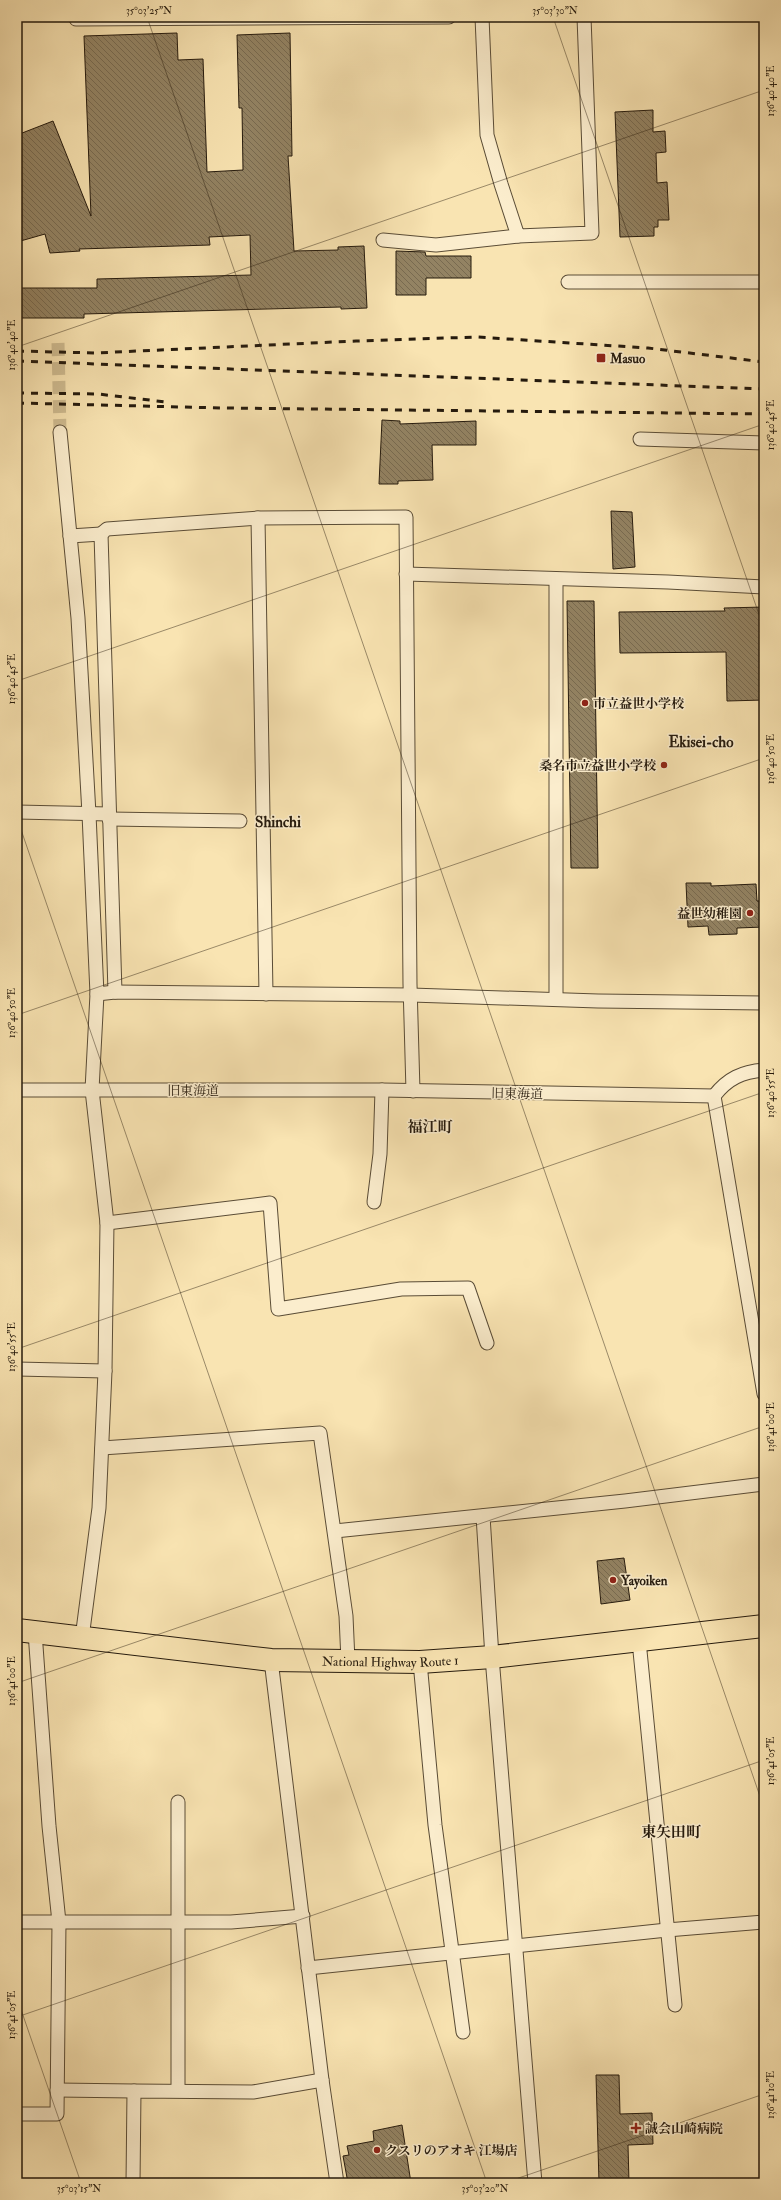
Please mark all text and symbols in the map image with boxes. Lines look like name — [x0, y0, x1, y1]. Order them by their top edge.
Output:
text: 35°03'25"N — [126, 5, 172, 17]
text: 35°03'30"N — [532, 5, 578, 17]
text: 136°40'40"E — [765, 65, 777, 117]
text: 136°40'40"E — [6, 319, 18, 371]
place label: Masuo — [609, 351, 646, 367]
marker: Masuo — [595, 352, 607, 364]
text: 136°40'45"E — [765, 400, 777, 450]
text: 136°40'45"E — [6, 654, 18, 704]
place label: 市立益世小学校 — [593, 696, 685, 712]
marker: 市立益世小学校 — [580, 698, 590, 708]
district label: Ekisei-cho — [669, 733, 734, 752]
text: 136°40'50"E — [765, 734, 777, 784]
place label: 桑名市立益世小学校 — [539, 758, 657, 774]
marker: 桑名市立益世小学校 — [659, 760, 669, 770]
district label: Shinchi — [255, 813, 301, 832]
place label: 益世幼稚園 — [677, 906, 742, 922]
marker: 益世幼稚園 — [745, 908, 755, 918]
text: 136°40'50"E — [6, 988, 18, 1038]
text: 136°40'55"E — [765, 1068, 777, 1118]
street label: 旧東海道 — [167, 1083, 219, 1099]
street label: 旧東海道 — [491, 1086, 543, 1102]
district label: 福江町 — [407, 1118, 453, 1137]
text: 136°40'55"E — [6, 1322, 18, 1372]
text: 136°41'00"E — [765, 1402, 777, 1452]
place label: Yayoiken — [620, 1573, 668, 1590]
marker: Yayoiken — [608, 1575, 618, 1585]
street label: National Highway Route 1 — [322, 1652, 460, 1672]
text: 136°41'00"E — [6, 1656, 18, 1706]
text: 136°41'05"E — [765, 1737, 777, 1785]
district label: 東矢田町 — [641, 1823, 701, 1842]
text: 136°41'05"E — [6, 1991, 18, 2039]
text: 136°41'10"E — [765, 2071, 777, 2119]
place label: 誠会山崎病院 — [645, 2121, 723, 2137]
marker: 誠会山崎病院 — [630, 2122, 642, 2134]
place label: クスリのアオキ 江場店 — [385, 2143, 517, 2159]
marker: クスリのアオキ 江場店 — [372, 2145, 382, 2155]
text: 35°03'15"N — [57, 2183, 101, 2195]
text: 35°03'20"N — [462, 2183, 508, 2195]

